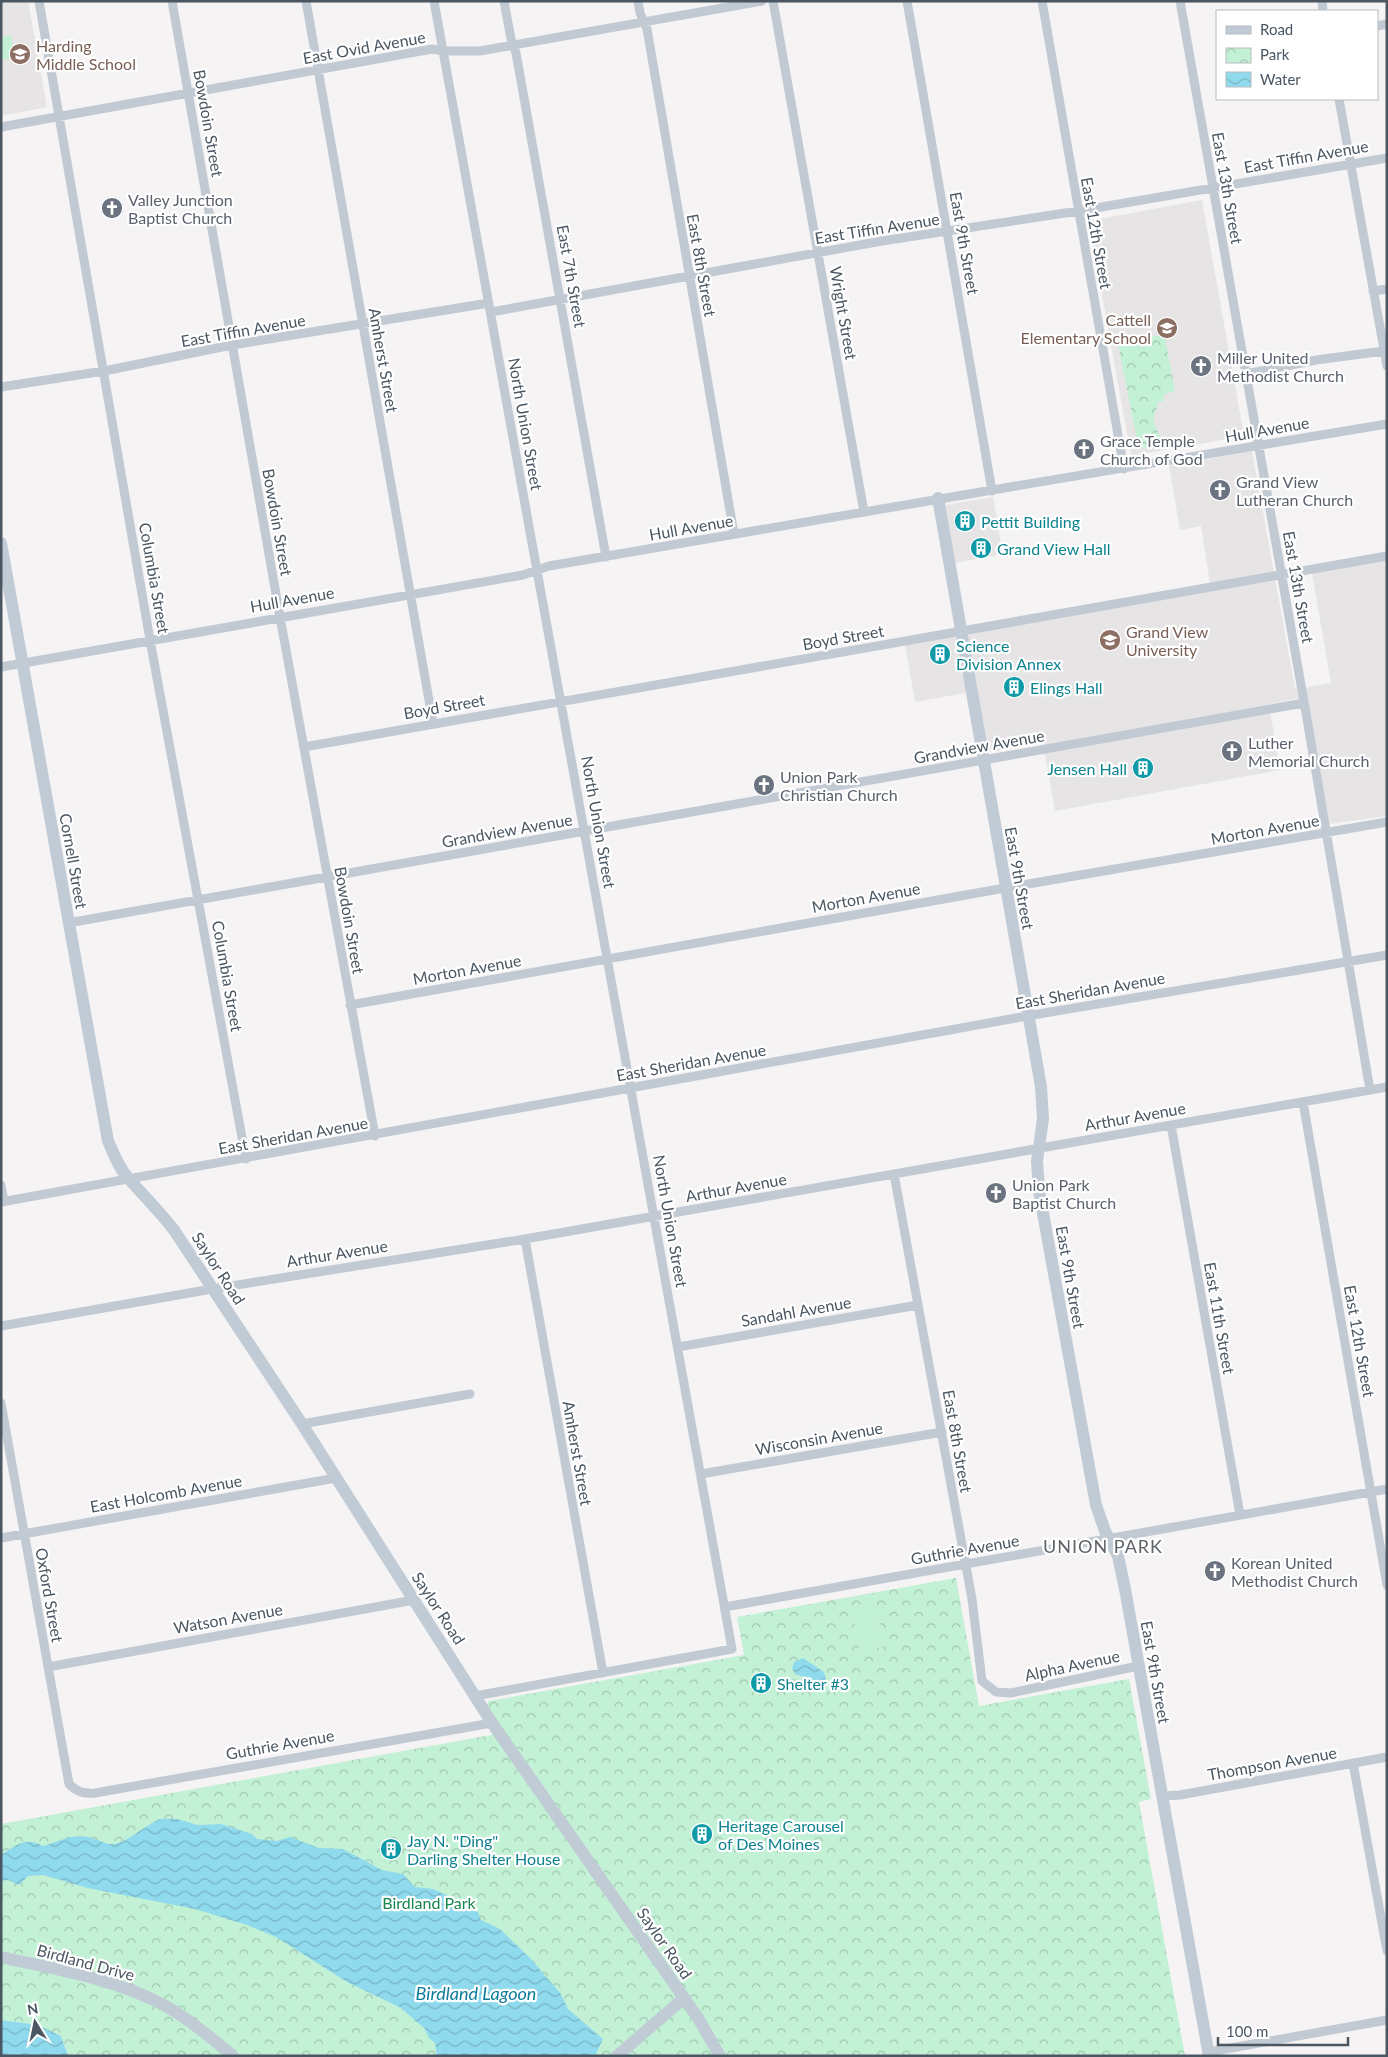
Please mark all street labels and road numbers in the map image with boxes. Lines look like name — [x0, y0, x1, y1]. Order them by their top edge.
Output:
street label: East Ovid Avenue — [301, 27, 427, 67]
street label: Bowdoin Street — [190, 68, 228, 178]
street label: East 13th Street — [1209, 131, 1247, 246]
street label: East Tiffin Avenue — [1242, 136, 1370, 176]
street label: East 12th Street — [1078, 176, 1116, 291]
street label: East 9th Street — [947, 190, 983, 296]
street label: East Tiffin Avenue — [813, 209, 941, 247]
street label: East 8th Street — [684, 212, 720, 318]
street label: East 7th Street — [554, 223, 590, 329]
street label: Wright Street — [826, 265, 862, 362]
street label: Amherst Street — [365, 306, 403, 414]
street label: East Tiffin Avenue — [179, 310, 307, 350]
street label: North Union Street — [505, 356, 547, 492]
street label: Hull Avenue — [1223, 412, 1311, 446]
street label: Bowdoin Street — [259, 467, 297, 577]
street label: Hull Avenue — [647, 510, 735, 544]
street label: Columbia Street — [136, 521, 174, 635]
street label: East 13th Street — [1280, 530, 1318, 645]
street label: Hull Avenue — [248, 582, 336, 616]
street label: Boyd Street — [801, 620, 885, 653]
street label: Boyd Street — [402, 689, 486, 722]
street label: Grandview Avenue — [912, 725, 1046, 767]
street label: North Union Street — [578, 754, 620, 890]
street label: Grandview Avenue — [440, 809, 574, 851]
street label: Morton Avenue — [1209, 810, 1321, 848]
street label: Cornell Street — [56, 812, 92, 910]
street label: East 9th Street — [1002, 825, 1038, 931]
street label: Bowdoin Street — [331, 865, 369, 975]
street label: Morton Avenue — [810, 878, 922, 916]
street label: Columbia Street — [209, 919, 247, 1033]
street label: Morton Avenue — [411, 950, 523, 988]
street label: East Sheridan Avenue — [1014, 967, 1166, 1013]
street label: East Sheridan Avenue — [615, 1039, 767, 1085]
street label: Arthur Avenue — [1083, 1098, 1187, 1134]
street label: East Sheridan Avenue — [217, 1112, 369, 1158]
street label: North Union Street — [650, 1153, 692, 1289]
street label: Arthur Avenue — [684, 1169, 788, 1205]
street label: East 9th Street — [1053, 1224, 1089, 1330]
street label: Saylor Road — [189, 1228, 249, 1308]
street label: Arthur Avenue — [285, 1236, 389, 1270]
street label: East 11th Street — [1201, 1261, 1239, 1376]
street label: East 12th Street — [1341, 1284, 1379, 1399]
street label: Sandahl Avenue — [739, 1292, 853, 1330]
street label: East 8th Street — [940, 1388, 976, 1494]
street label: Amherst Street — [559, 1399, 597, 1507]
street label: Wisconsin Avenue — [754, 1417, 884, 1459]
street label: East Holcomb Avenue — [89, 1470, 243, 1516]
street label: Guthrie Avenue — [909, 1530, 1021, 1568]
street label: Oxford Street — [32, 1546, 68, 1644]
street label: Saylor Road — [409, 1568, 469, 1648]
street label: Watson Avenue — [172, 1599, 284, 1637]
street label: East 9th Street — [1138, 1619, 1174, 1725]
street label: Alpha Avenue — [1023, 1646, 1121, 1684]
street label: Guthrie Avenue — [224, 1725, 336, 1763]
street label: Thompson Avenue — [1206, 1742, 1338, 1784]
street label: Saylor Road — [634, 1904, 696, 1982]
street label: Birdland Drive — [35, 1940, 137, 1984]

